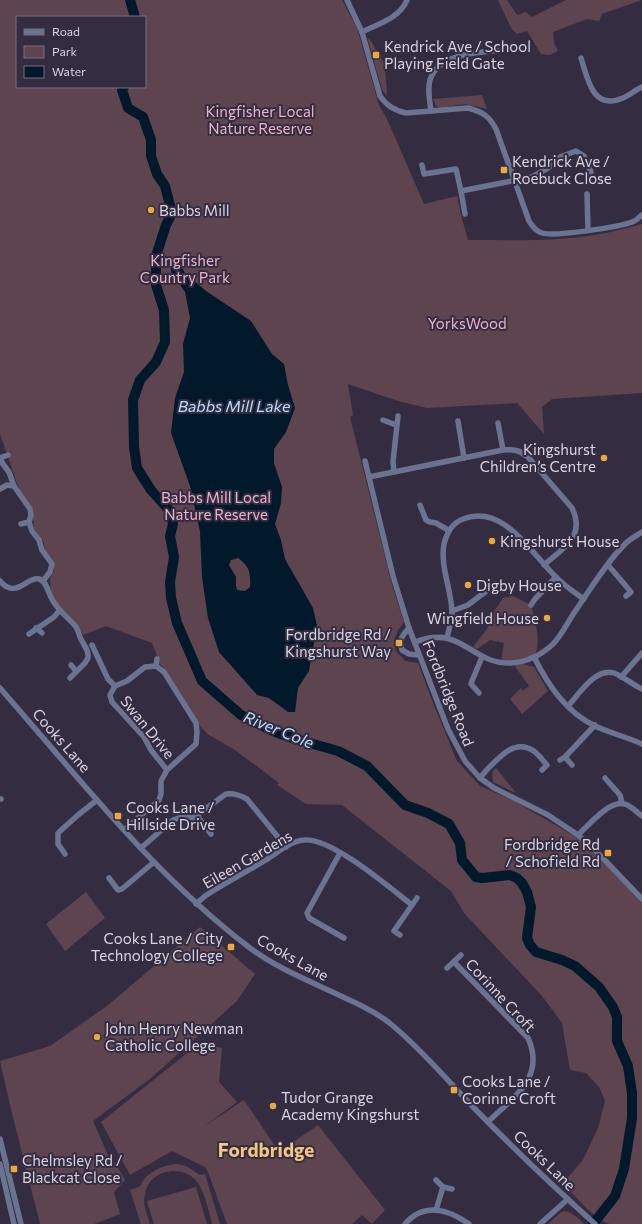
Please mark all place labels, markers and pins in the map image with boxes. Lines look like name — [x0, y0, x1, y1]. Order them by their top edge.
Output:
place label: Kendrick Ave / School Playing Field Gate — [384, 37, 531, 72]
marker: Kendrick Ave / School Playing Field Gate — [371, 50, 381, 60]
place label: Kendrick Ave / Roebuck Close — [512, 152, 612, 187]
marker: Kendrick Ave / Roebuck Close — [499, 165, 509, 175]
place label: Babbs Mill — [159, 201, 230, 219]
marker: Babbs Mill — [146, 205, 156, 215]
place label: Kingshurst Children’s Centre — [480, 440, 596, 475]
marker: Kingshurst Children’s Centre — [599, 453, 609, 463]
place label: Kingshurst House — [500, 532, 619, 550]
marker: Kingshurst House — [487, 536, 497, 546]
place label: Digby House — [476, 576, 562, 594]
marker: Digby House — [463, 580, 473, 590]
place label: Wingfield House — [427, 609, 539, 627]
marker: Wingfield House — [542, 613, 552, 623]
place label: Fordbridge Rd / Kingshurst Way — [285, 625, 391, 660]
marker: Fordbridge Rd / Kingshurst Way — [394, 638, 404, 648]
place label: Cooks Lane / Hillside Drive — [126, 798, 215, 833]
marker: Cooks Lane / Hillside Drive — [113, 811, 123, 821]
place label: Fordbridge Rd / Schofield Rd — [504, 835, 600, 870]
marker: Fordbridge Rd / Schofield Rd — [603, 848, 613, 858]
place label: Cooks Lane / City Technology College — [91, 929, 223, 964]
marker: Cooks Lane / City Technology College — [226, 942, 236, 952]
place label: John Henry Newman Catholic College — [105, 1019, 243, 1054]
marker: John Henry Newman Catholic College — [92, 1032, 102, 1042]
place label: Cooks Lane / Corinne Croft — [462, 1072, 556, 1107]
marker: Cooks Lane / Corinne Croft — [449, 1085, 459, 1095]
place label: Tudor Grange Academy Kingshurst — [281, 1088, 420, 1123]
marker: Tudor Grange Academy Kingshurst — [268, 1101, 278, 1111]
place label: Chelmsley Rd / Blackcat Close — [22, 1151, 123, 1186]
marker: Chelmsley Rd / Blackcat Close — [9, 1164, 19, 1174]

